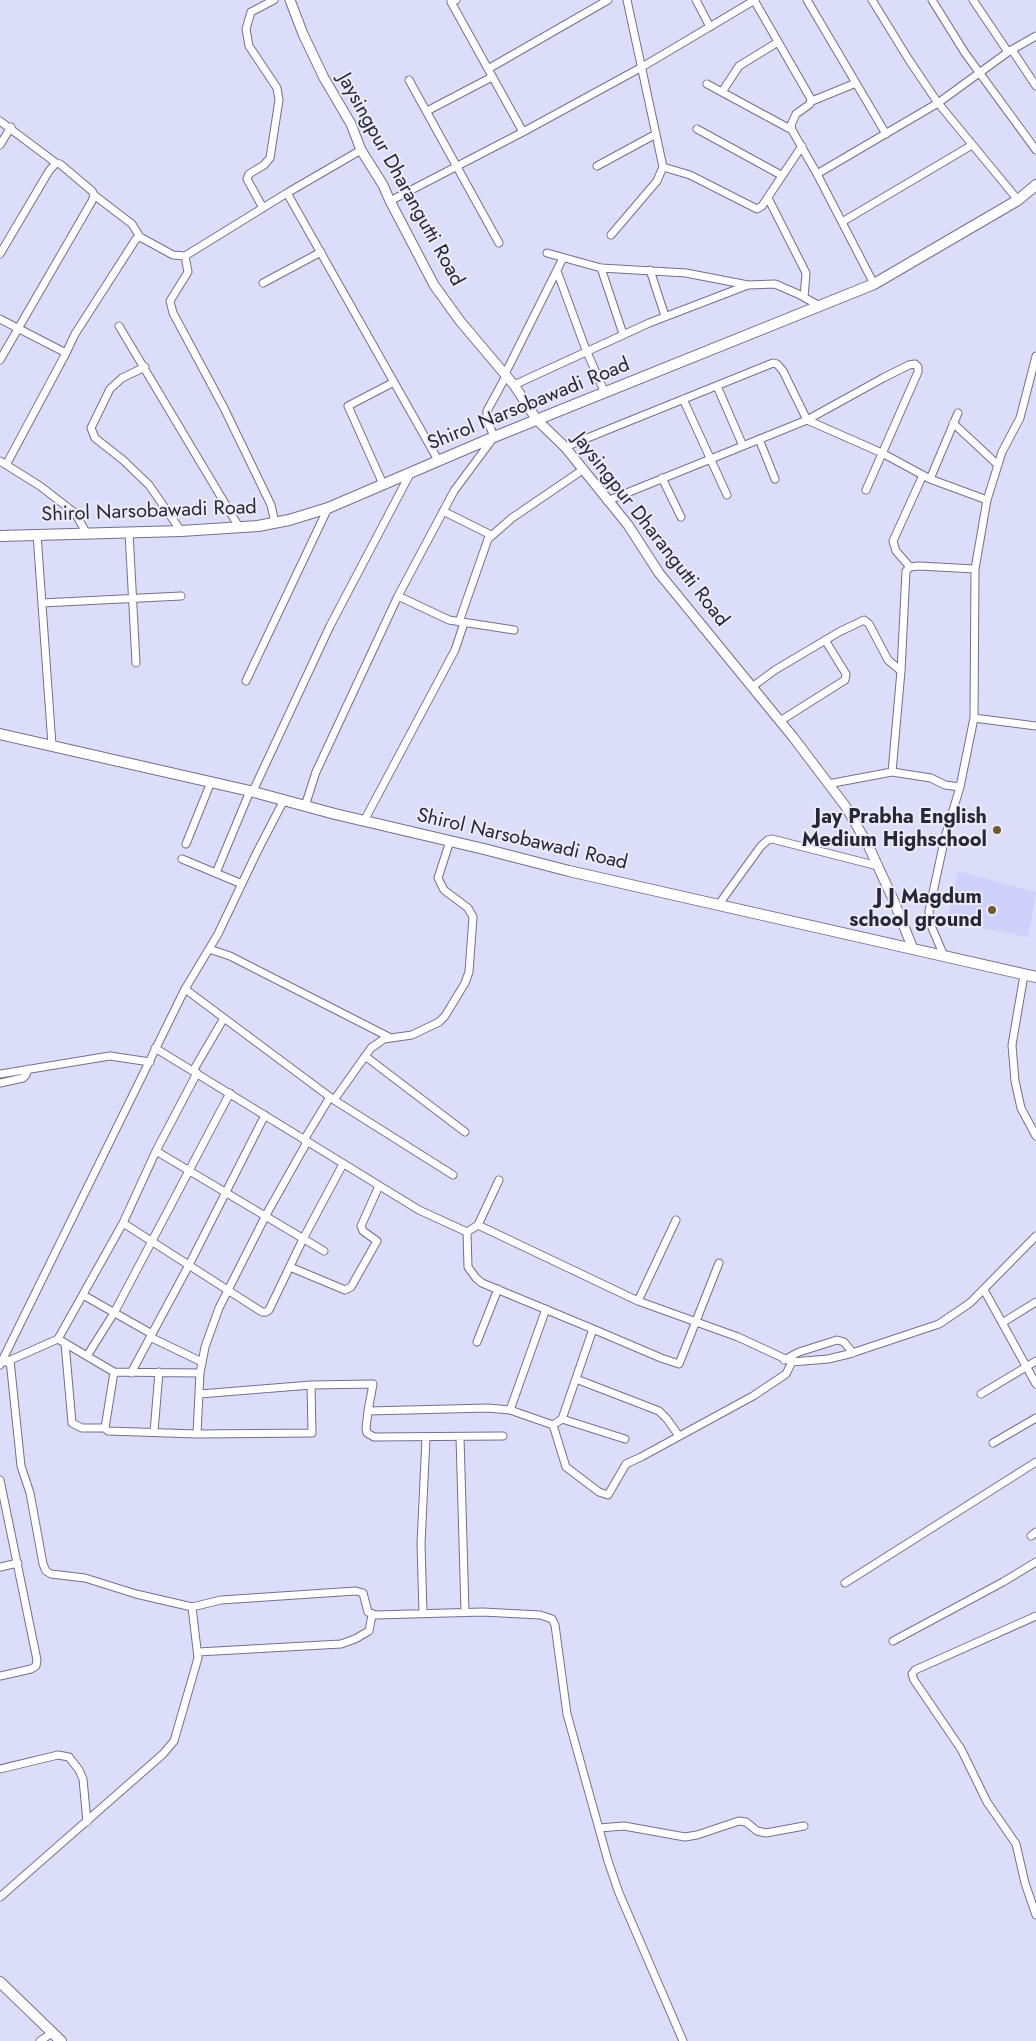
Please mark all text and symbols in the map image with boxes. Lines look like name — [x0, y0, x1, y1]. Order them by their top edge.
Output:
street label: Jaysingpur Dharangutti Road — [331, 69, 469, 291]
street label: Shirol Narsobawadi Road — [425, 353, 633, 457]
street label: Jaysingpur Dharangutti Road — [567, 428, 733, 632]
street label: Shirol Narsobawadi Road — [41, 496, 257, 528]
street label: Shirol Narsobawadi Road — [414, 804, 630, 876]
place label: Jay Prabha English Medium Highschool — [802, 806, 987, 853]
marker: Jay Prabha English Medium Highschool — [991, 824, 1003, 836]
place label: J J Magdum school ground — [849, 886, 982, 933]
marker: J J Magdum school ground — [986, 904, 998, 916]

